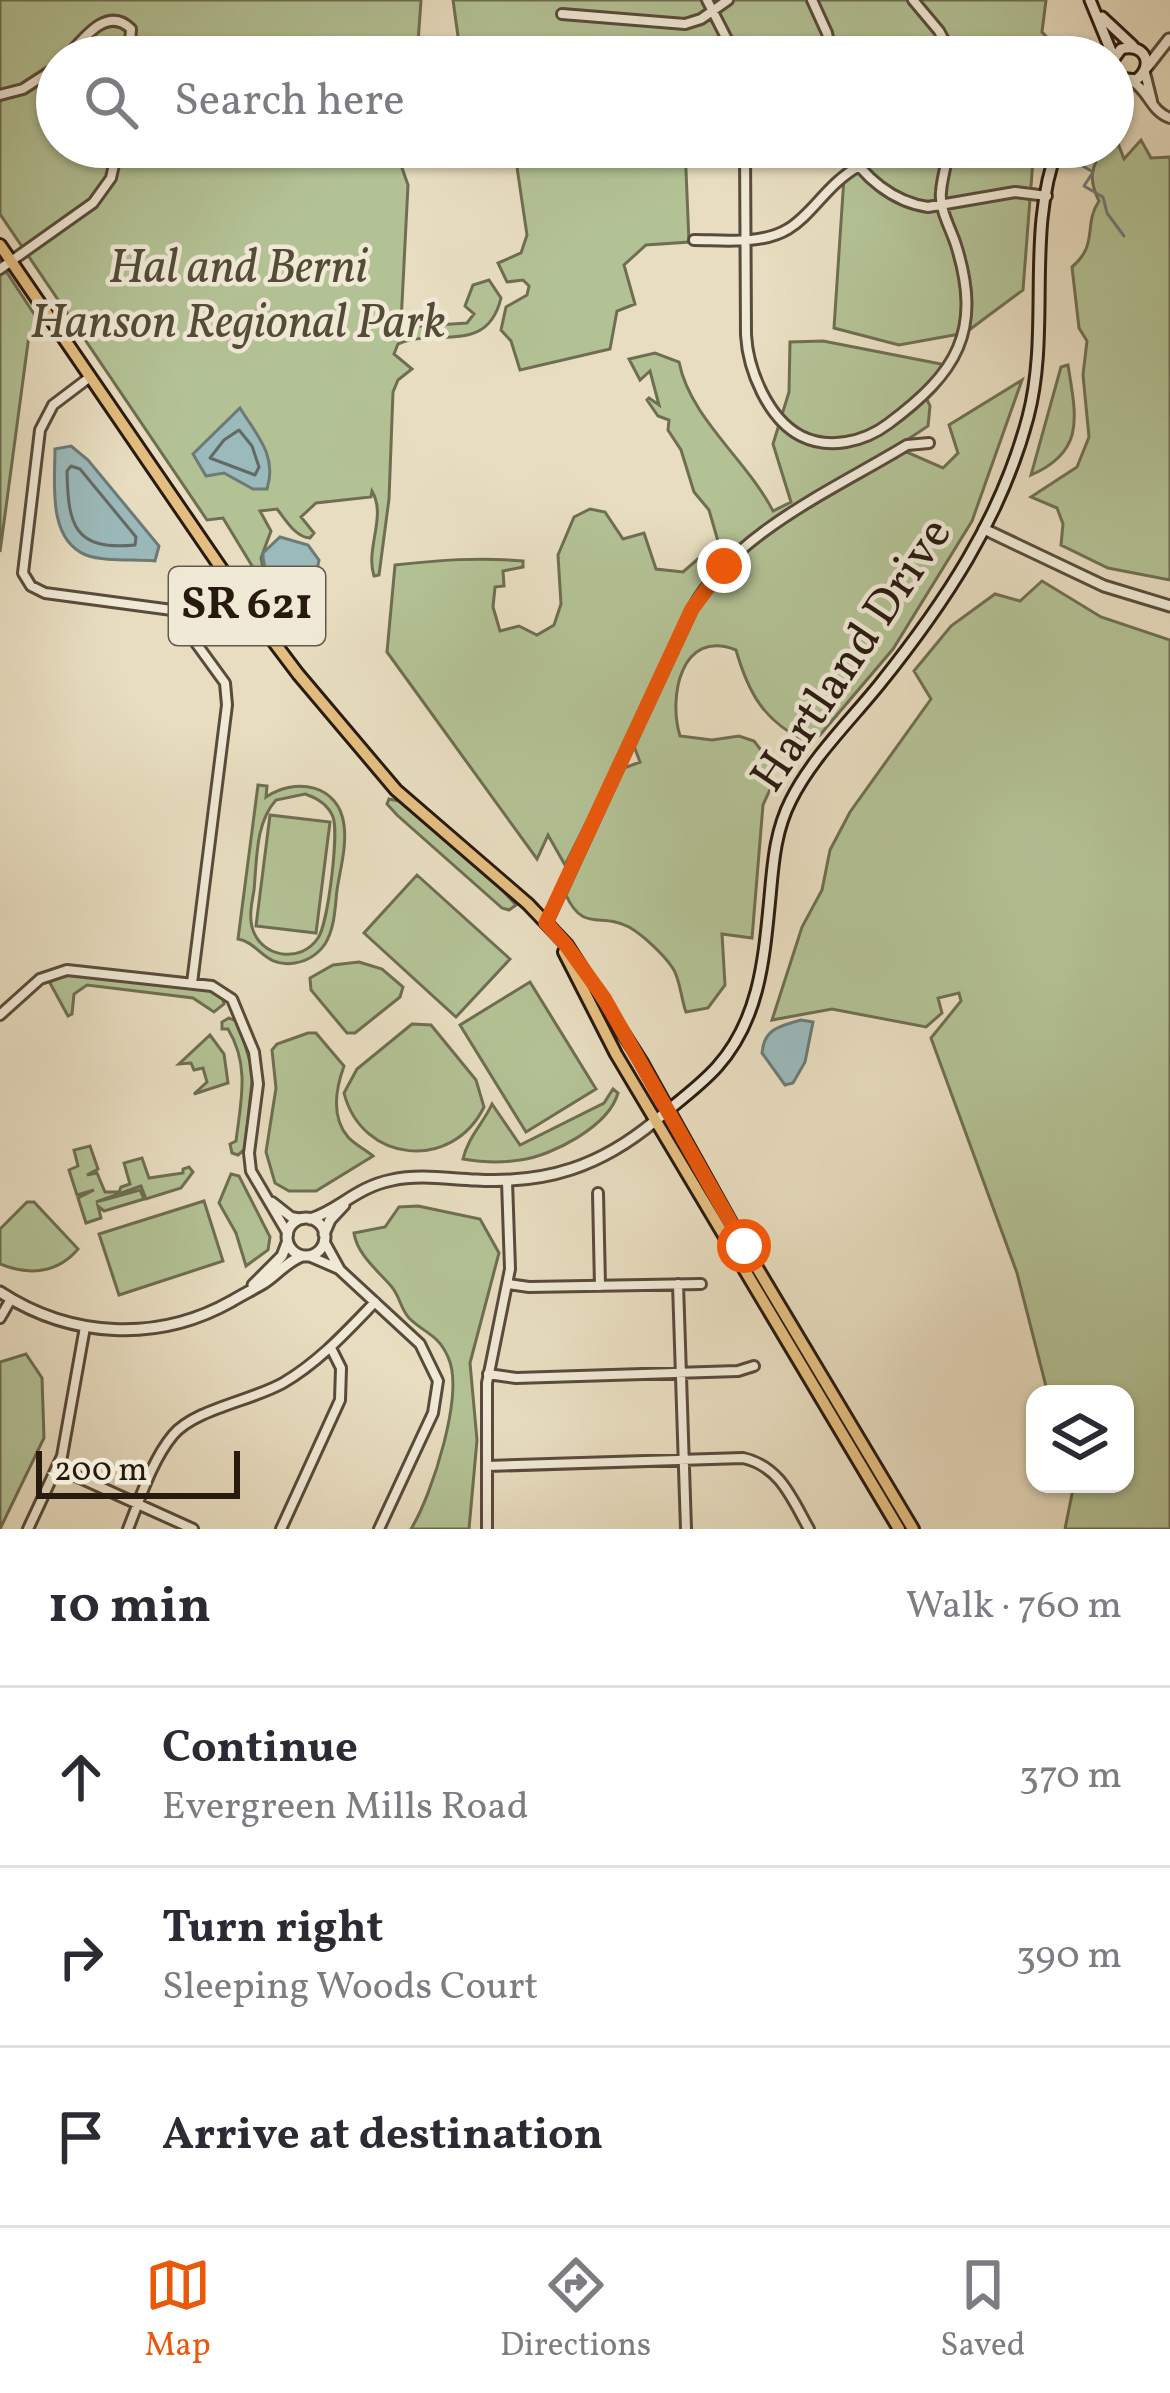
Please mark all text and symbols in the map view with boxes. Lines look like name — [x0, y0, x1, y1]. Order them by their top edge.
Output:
search box — [36, 36, 1134, 168]
icon: search — [78, 69, 144, 135]
text: Search here — [174, 71, 405, 134]
park label: Hal and Berni Hanson Regional Park — [30, 236, 446, 358]
street label: Hartland Drive — [736, 506, 970, 806]
route end — [697, 539, 751, 593]
road number: SR 621 — [169, 567, 325, 645]
route start — [717, 1219, 771, 1273]
map controls — [1026, 1385, 1134, 1493]
button: layers — [1026, 1385, 1134, 1493]
scale bar — [36, 1445, 240, 1498]
text: 200 m — [54, 1449, 148, 1495]
text: 10 min — [48, 1572, 211, 1643]
text: Walk · 760 m — [906, 1580, 1122, 1634]
text: Continue — [162, 1718, 358, 1781]
icon: ahead — [48, 1744, 114, 1810]
text: 370 m — [1019, 1750, 1122, 1804]
text: Evergreen Mills Road — [162, 1781, 529, 1835]
text: Turn right — [162, 1898, 383, 1961]
icon: right — [48, 1924, 114, 1990]
text: 390 m — [1016, 1930, 1122, 1984]
text: Sleeping Woods Court — [162, 1961, 538, 2015]
icon: arrive — [48, 2104, 114, 2170]
text: Arrive at destination — [162, 2105, 603, 2168]
tab: Map — [145, 2252, 211, 2370]
tab: Directions — [500, 2252, 651, 2370]
tab: Saved — [940, 2252, 1025, 2370]

